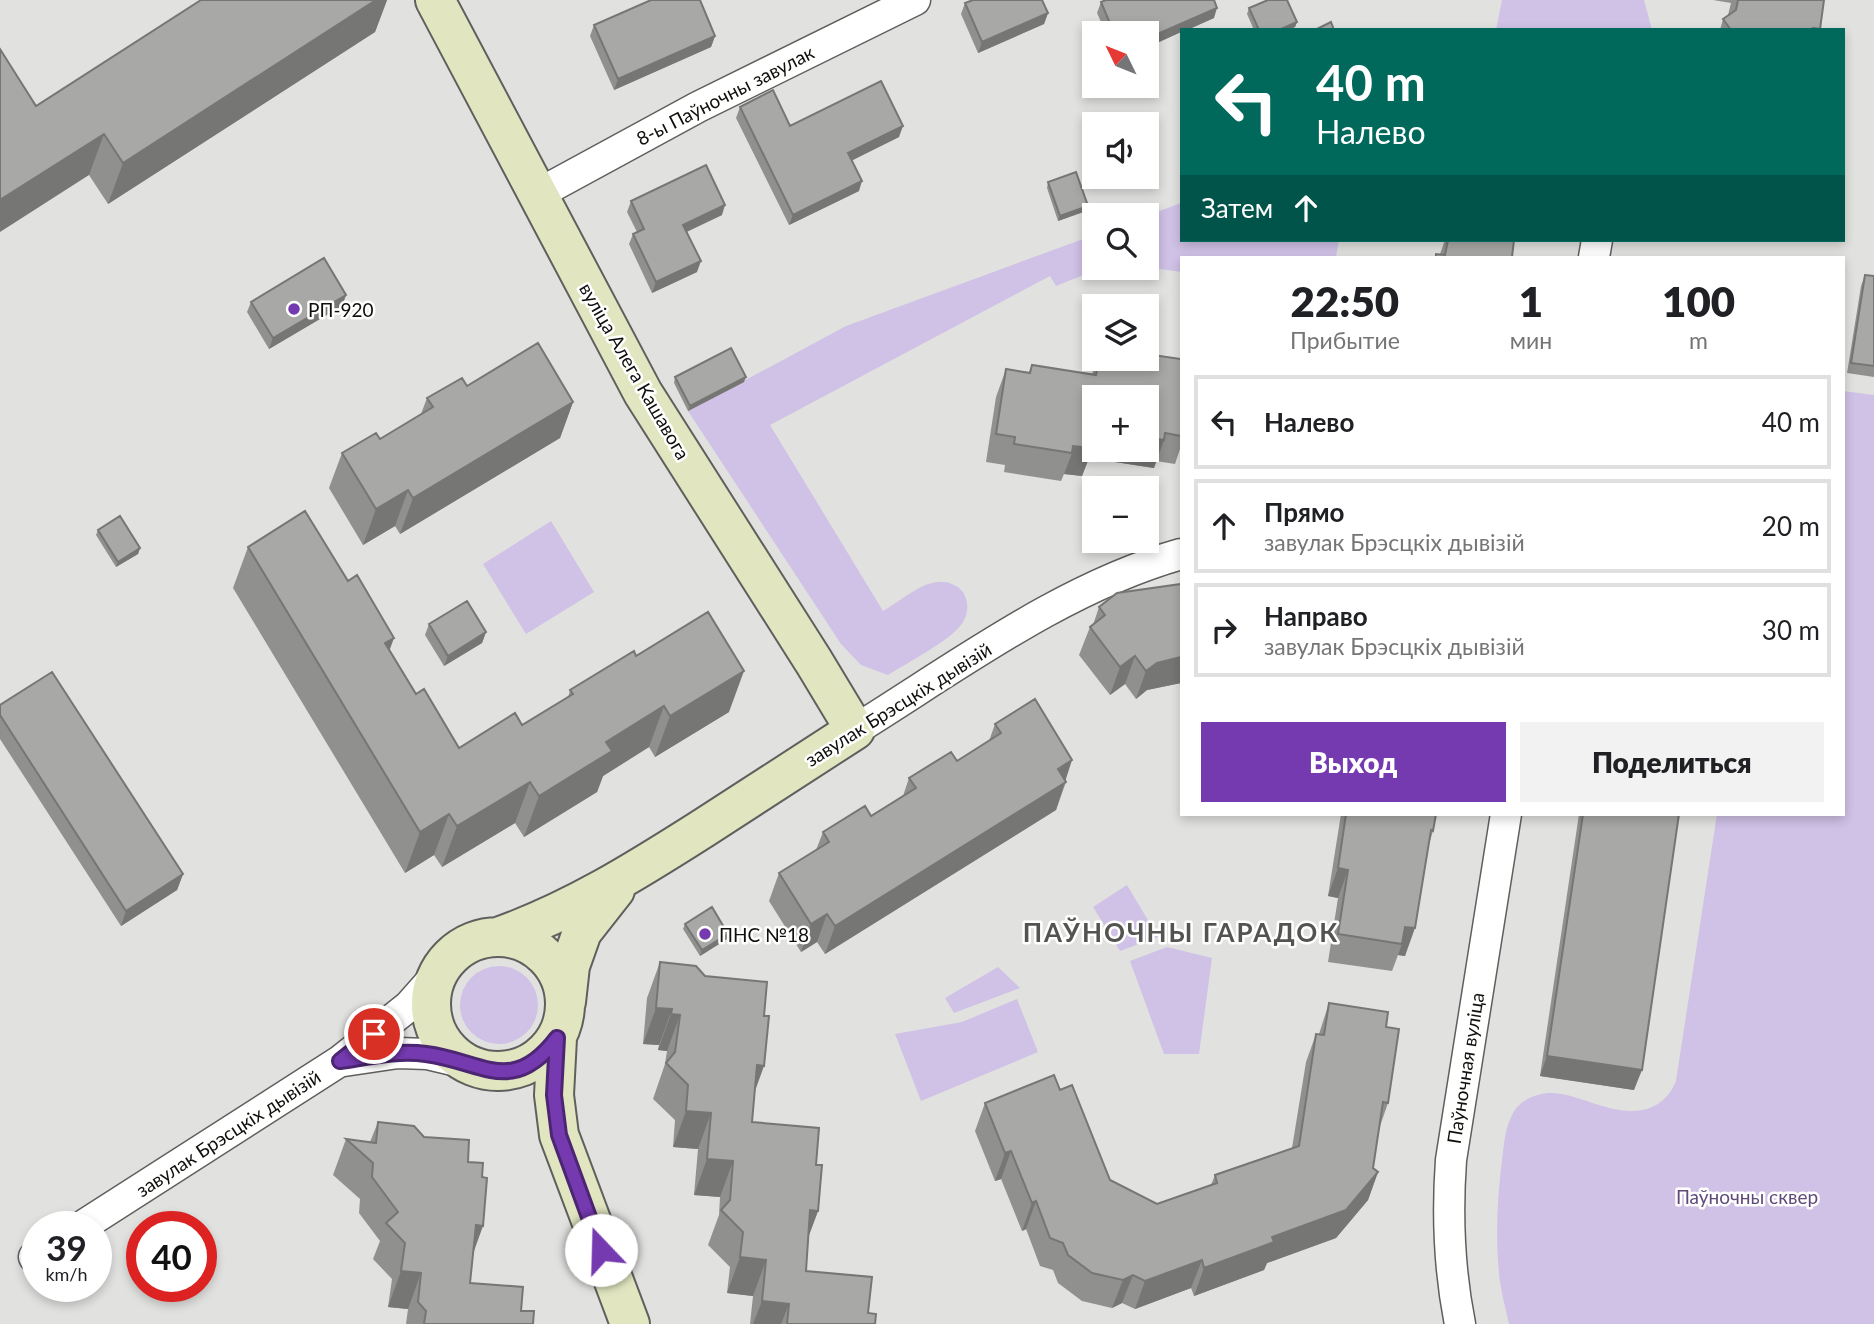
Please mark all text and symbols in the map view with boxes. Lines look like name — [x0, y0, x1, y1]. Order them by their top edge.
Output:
north arrow — [1082, 21, 1158, 98]
map controls — [1082, 21, 1159, 553]
street label: 8-ы Паўночны завулак — [632, 40, 818, 150]
text: 40 m — [1316, 53, 1426, 111]
icon: left — [1201, 56, 1292, 147]
button: sound — [1082, 112, 1159, 189]
text: Налево — [1316, 112, 1426, 151]
icon: ahead — [1287, 189, 1325, 227]
text: Затем — [1201, 192, 1273, 224]
button: search — [1082, 203, 1159, 280]
text: 22:50 — [1291, 276, 1399, 326]
text: 1 — [1519, 276, 1543, 326]
text: 100 — [1662, 276, 1735, 326]
street label: вуліца Алега Кашавога — [575, 279, 695, 463]
button: layers — [1082, 294, 1159, 371]
place label: РП-920 — [308, 298, 374, 321]
marker: РП-920 — [286, 301, 302, 317]
text: Прибытие — [1290, 326, 1400, 354]
text: мин — [1510, 326, 1552, 354]
text: m — [1689, 326, 1708, 354]
button: + — [1082, 385, 1159, 462]
icon: left — [1205, 403, 1243, 441]
text: Налево — [1264, 406, 1354, 438]
text: 40 m — [1762, 406, 1820, 438]
button: − — [1082, 476, 1159, 553]
text: Прямо — [1264, 496, 1345, 528]
icon: ahead — [1205, 507, 1243, 545]
text: 20 m — [1762, 510, 1820, 542]
text: завулак Брэсцкіх дывізій — [1264, 528, 1525, 556]
text: Направо — [1264, 600, 1368, 632]
icon: right — [1205, 611, 1243, 649]
text: 30 m — [1762, 614, 1820, 646]
text: завулак Брэсцкіх дывізій — [1264, 632, 1525, 660]
street label: завулак Брэсцкіх дывізій — [801, 637, 995, 771]
button: Выход — [1201, 722, 1506, 802]
button: Поделиться — [1520, 722, 1824, 802]
district label: ПАЎНОЧНЫ ГАРАДОК — [1023, 916, 1339, 948]
place label: ПНС №18 — [719, 923, 809, 946]
marker: ПНС №18 — [697, 926, 713, 942]
street label: Паўночная вуліца — [1442, 991, 1488, 1145]
pin — [344, 1004, 404, 1064]
icon: arrive — [355, 1015, 393, 1053]
street label: завулак Брэсцкіх дывізій — [131, 1065, 325, 1201]
park label: Паўночны сквер — [1676, 1185, 1818, 1208]
speed limit sign: 40 — [126, 1211, 217, 1302]
position arrow — [564, 1213, 638, 1287]
text: 39 — [46, 1226, 87, 1268]
text: km/h — [45, 1263, 88, 1285]

